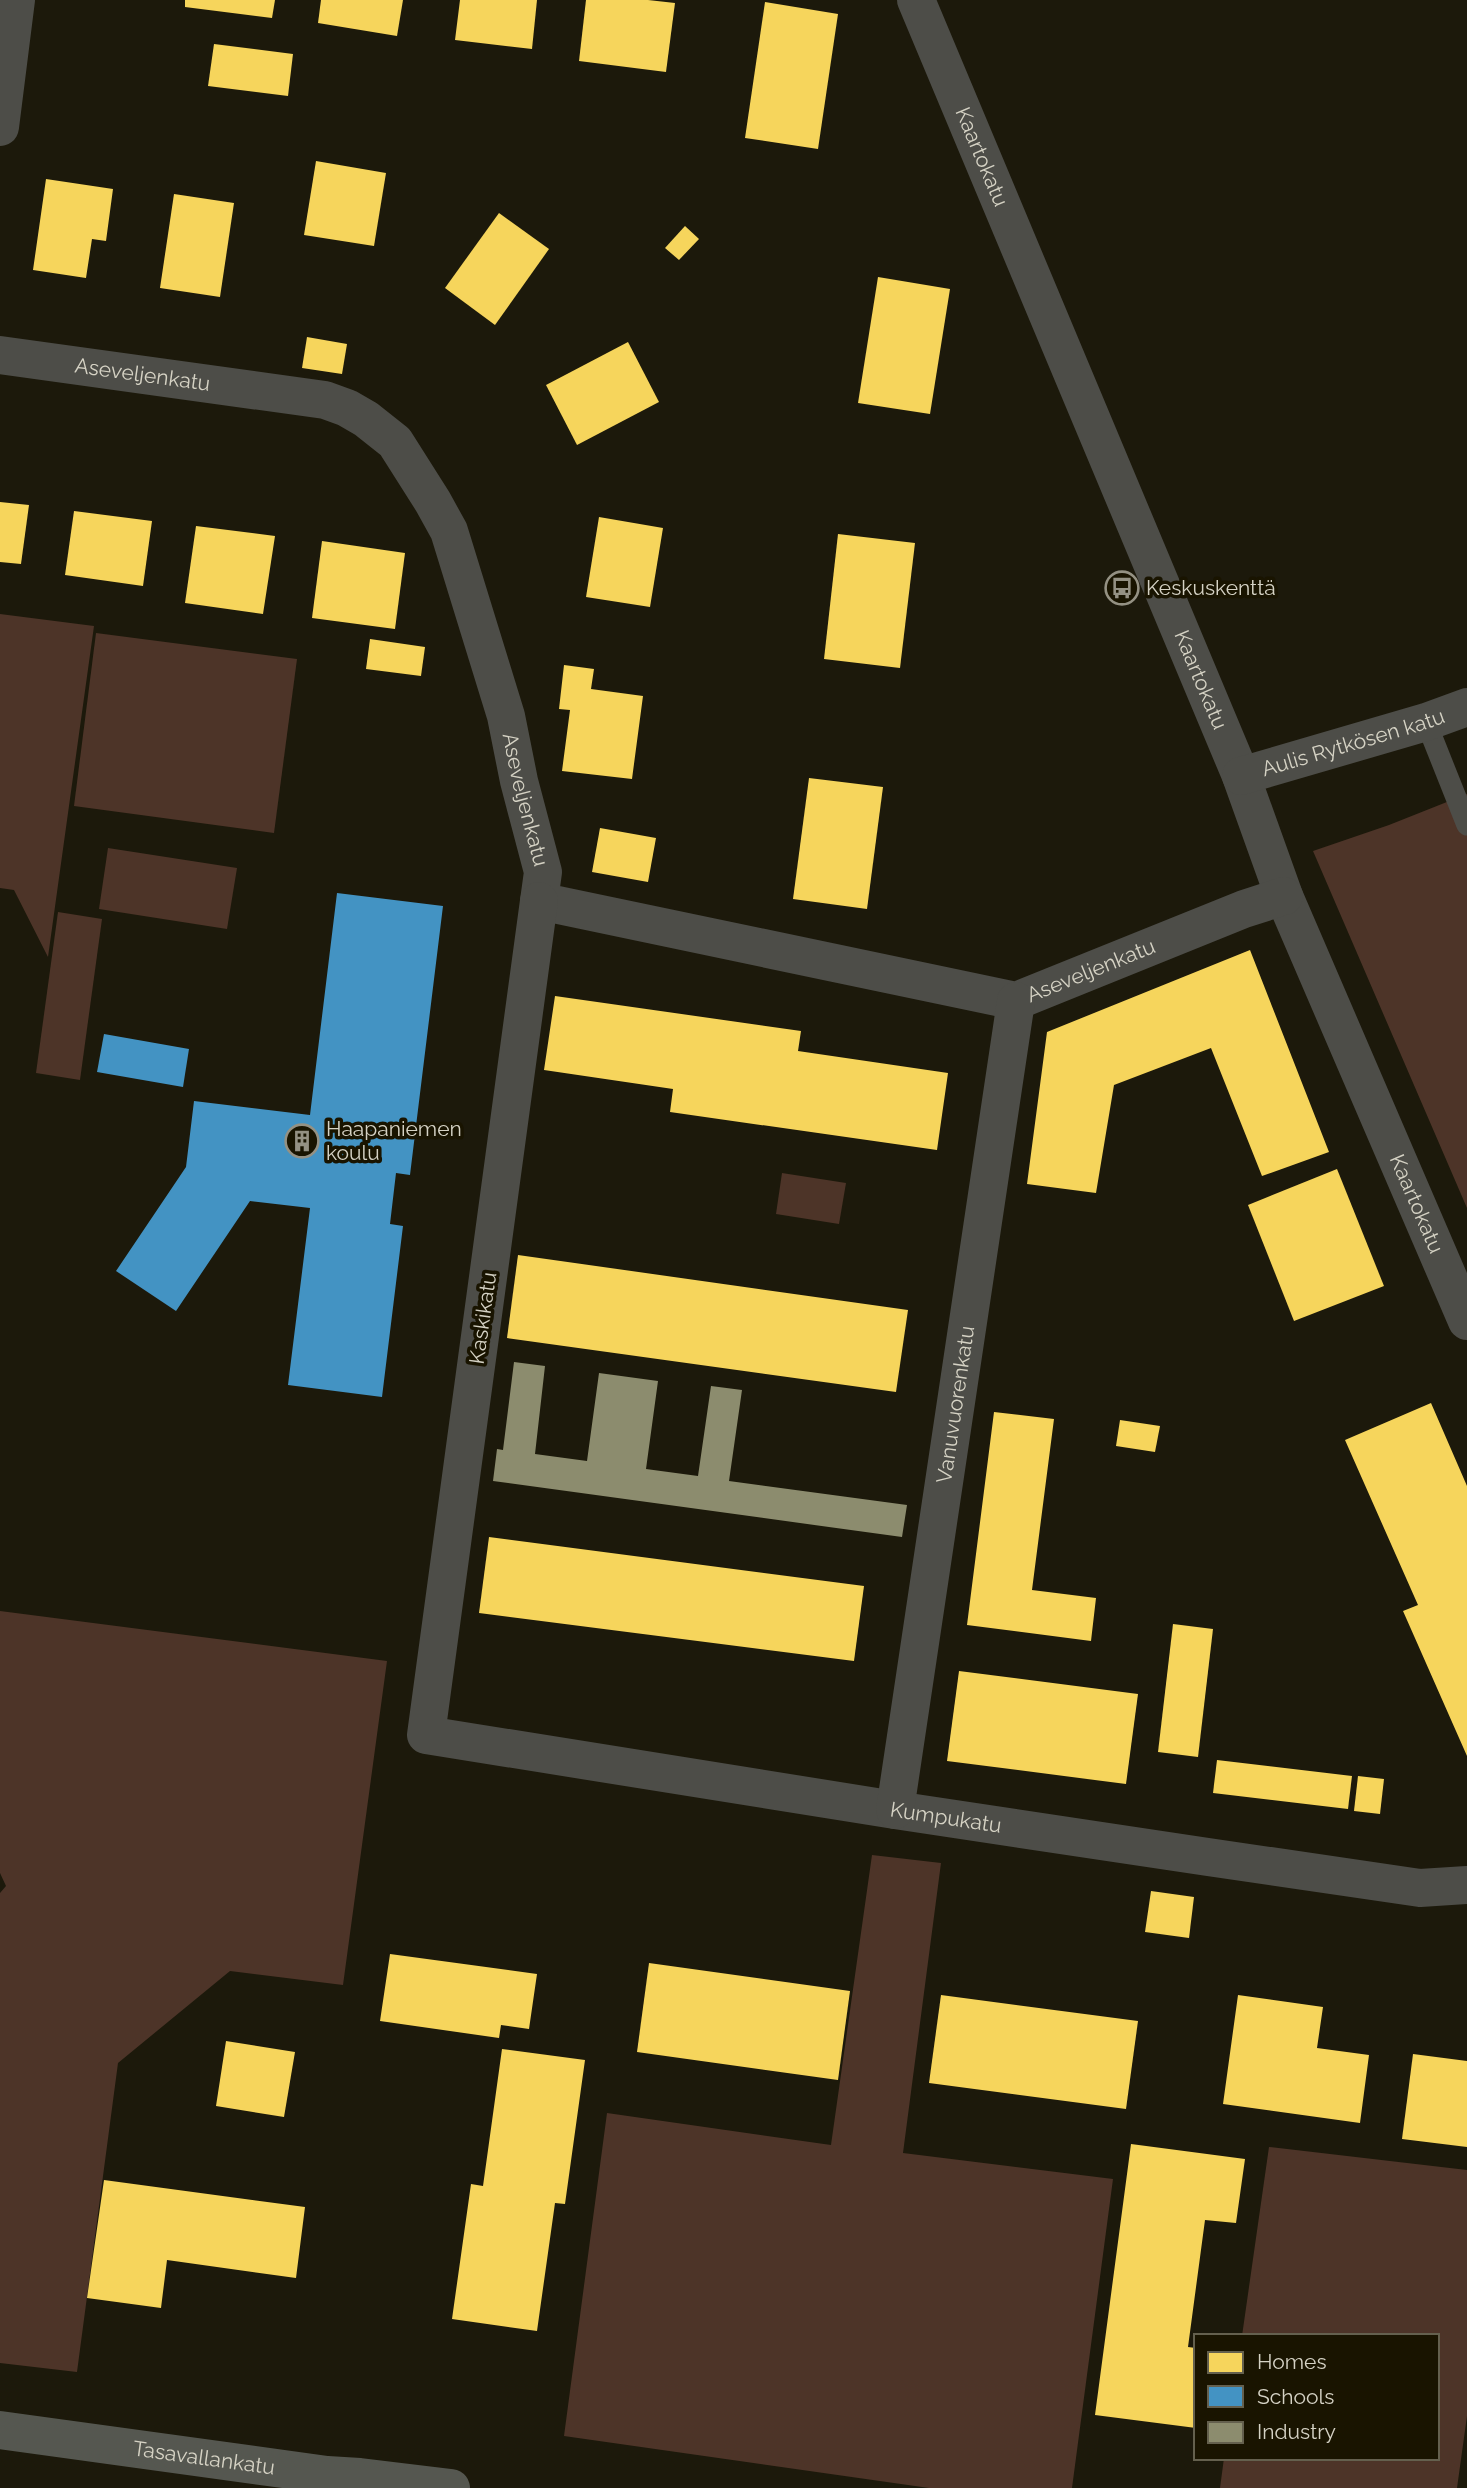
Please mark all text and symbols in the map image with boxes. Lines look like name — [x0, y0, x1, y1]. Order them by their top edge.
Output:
street label: Kaartokatu — [950, 103, 1014, 210]
street label: Aseveljenkatu — [73, 353, 212, 396]
bus stop icon: Keskuskenttä — [1103, 569, 1141, 607]
place label: Keskuskenttä — [1146, 575, 1276, 600]
street label: Kaartokatu — [1169, 626, 1233, 733]
street label: Aulis Rytkösen katu — [1259, 703, 1448, 781]
street label: Aseveljenkatu — [498, 731, 554, 869]
street label: Aseveljenkatu — [1023, 933, 1159, 1007]
place label: Haapaniemen koulu — [326, 1116, 462, 1165]
building icon: Haapaniemen koulu — [283, 1122, 321, 1160]
street label: Kaartokatu — [1385, 1150, 1449, 1257]
street label: Kaskikatu — [464, 1270, 501, 1366]
street label: Vanuvuorenkatu — [931, 1324, 979, 1485]
street label: Kumpukatu — [888, 1796, 1003, 1838]
legend — [1194, 2334, 1439, 2460]
text: Homes — [1257, 2349, 1327, 2374]
text: Schools — [1257, 2384, 1334, 2409]
text: Industry — [1257, 2419, 1336, 2444]
street label: Tasavallankatu — [132, 2435, 277, 2480]

